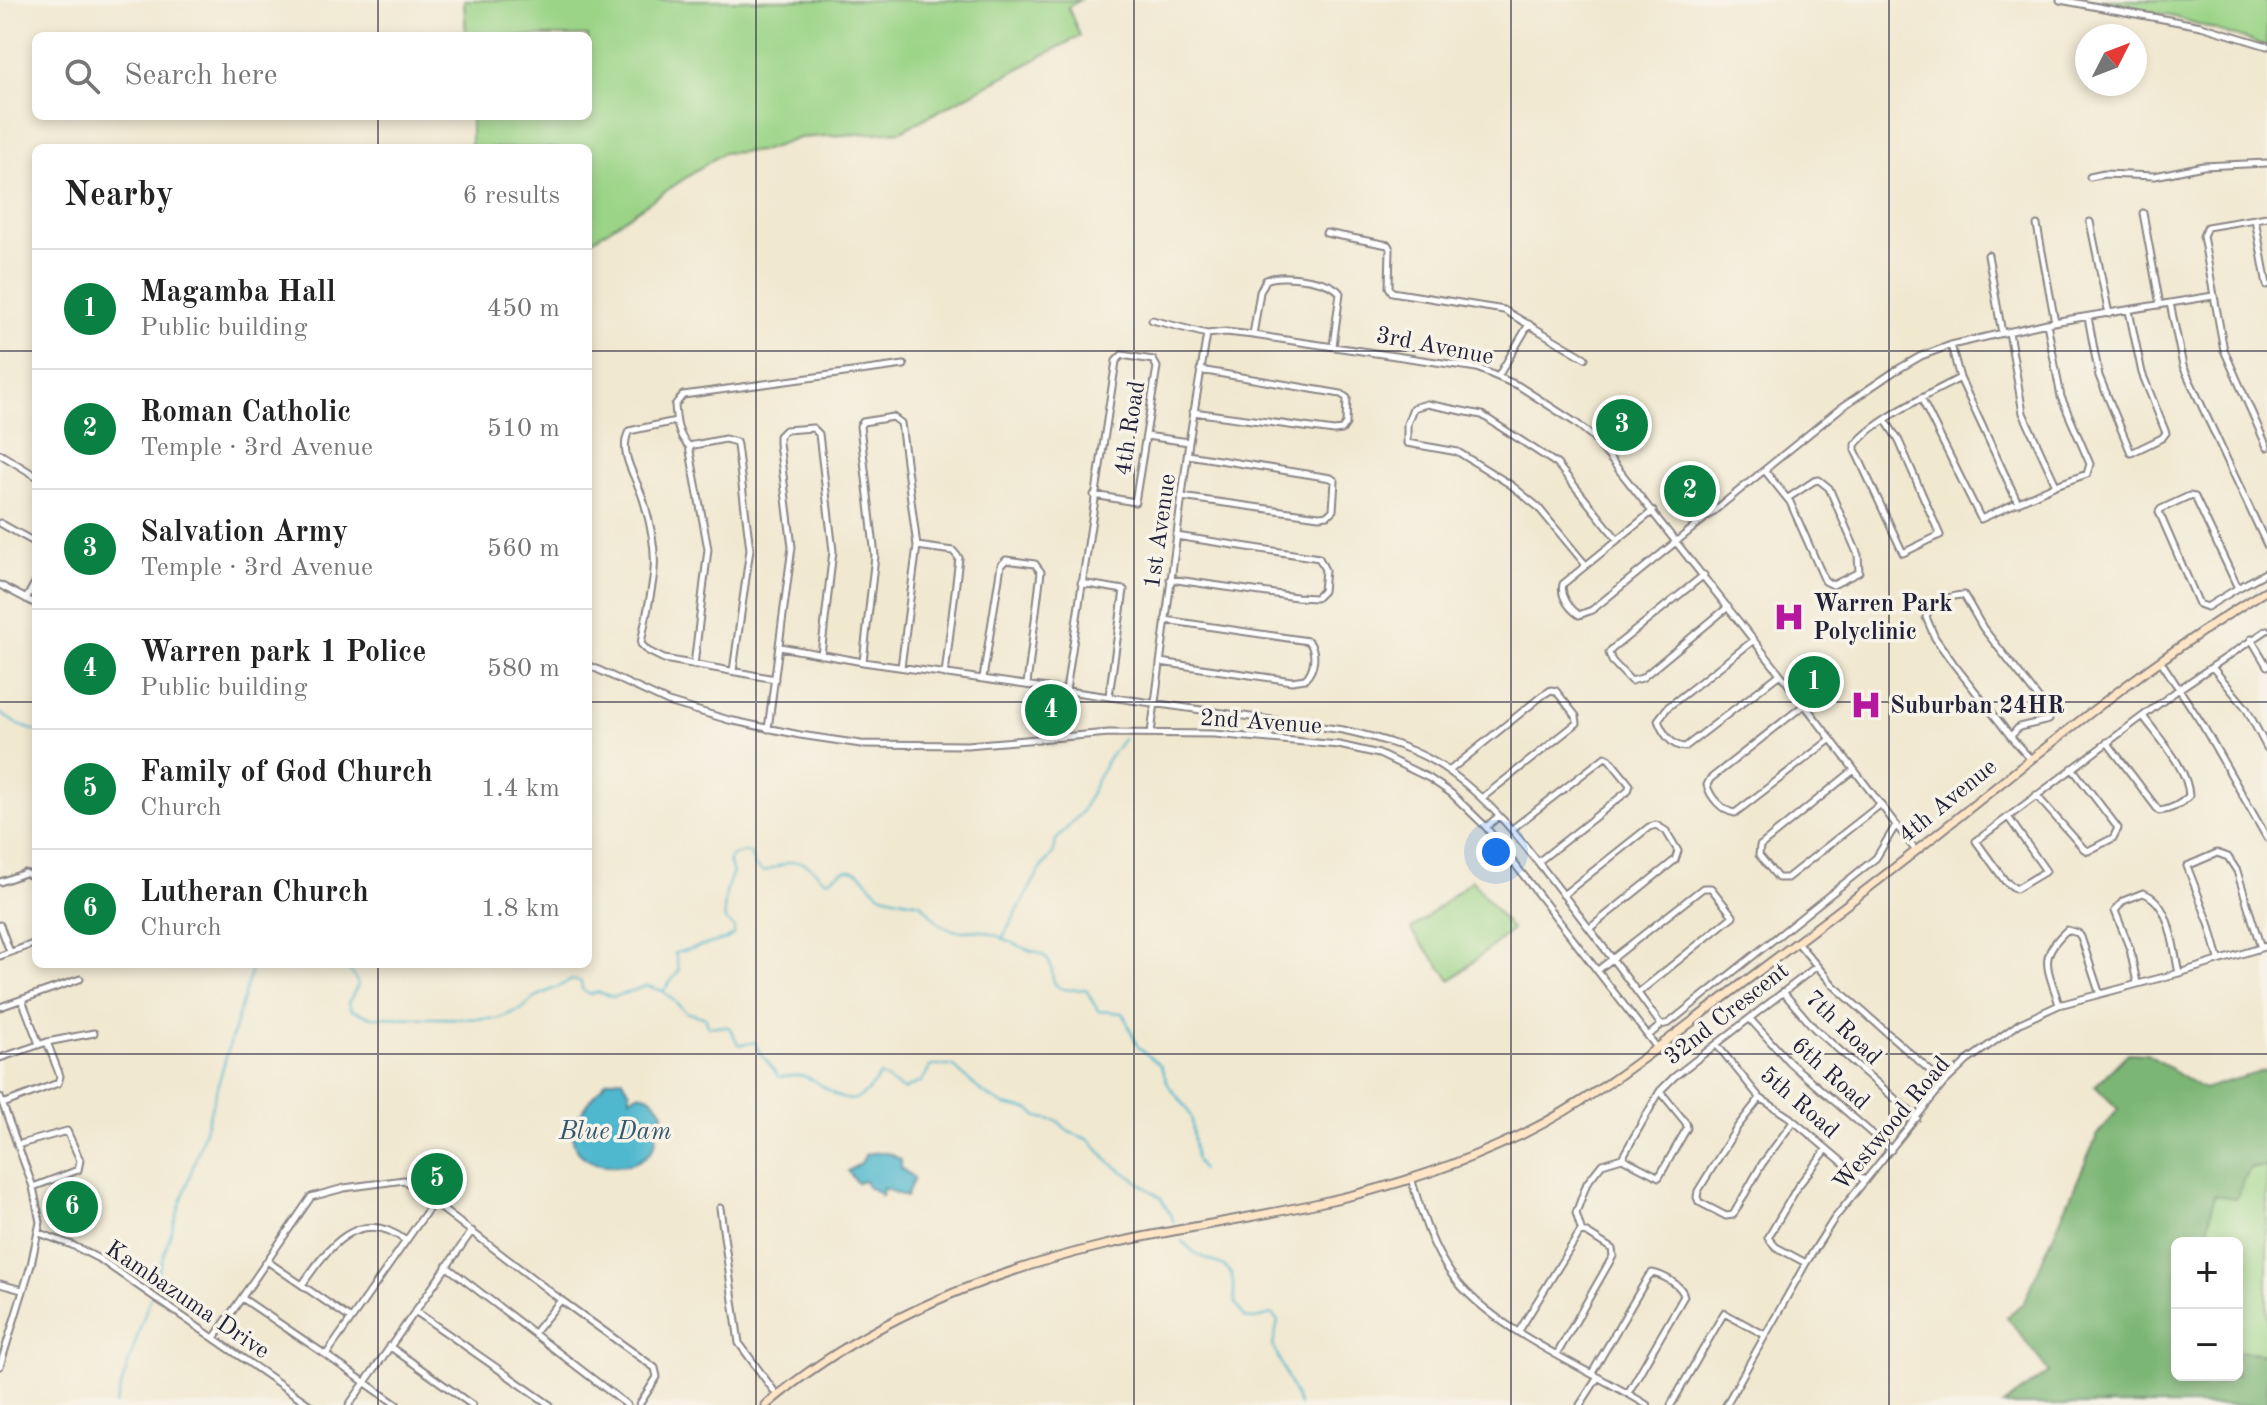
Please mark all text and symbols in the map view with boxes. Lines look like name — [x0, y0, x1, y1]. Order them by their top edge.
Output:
north arrow — [2075, 24, 2147, 96]
search box — [32, 32, 592, 120]
icon: search — [60, 54, 104, 98]
text: Search here — [124, 61, 278, 91]
text: Nearby — [64, 179, 174, 213]
text: 6 results — [462, 183, 560, 209]
text: Magamba Hall — [140, 278, 336, 308]
text: 1 — [82, 296, 98, 322]
text: 450 m — [487, 296, 560, 322]
text: Public building — [140, 315, 307, 341]
street label: 3rd Avenue — [1374, 324, 1495, 370]
street label: 4th Road — [1112, 379, 1150, 477]
pin: 3 — [1596, 395, 1648, 455]
text: Roman Catholic — [140, 398, 351, 428]
text: 2 — [82, 416, 98, 442]
text: 510 m — [487, 416, 560, 442]
text: Temple · 3rd Avenue — [140, 435, 373, 461]
pin: 2 — [1664, 461, 1716, 521]
street label: 1st Avenue — [1141, 472, 1181, 590]
text: Salvation Army — [140, 518, 348, 548]
text: 3 — [82, 536, 98, 562]
text: 560 m — [487, 536, 560, 562]
text: Temple · 3rd Avenue — [140, 555, 373, 581]
place label: Warren Park Polyclinic — [1813, 593, 1953, 645]
hospital icon: Warren Park Polyclinic — [1772, 600, 1806, 634]
text: Warren park 1 Police — [140, 638, 426, 668]
pin: 1 — [1788, 652, 1840, 712]
text: 4 — [82, 656, 98, 682]
text: 580 m — [487, 656, 560, 682]
text: Public building — [140, 675, 307, 701]
pin: 4 — [1025, 680, 1077, 740]
hospital icon: Suburban 24HR — [1849, 688, 1883, 722]
place label: Suburban 24HR — [1890, 695, 2065, 719]
street label: 2nd Avenue — [1199, 707, 1323, 739]
street label: 4th Avenue — [1895, 755, 2002, 848]
text: Family of God Church — [140, 758, 433, 788]
text: 5 — [82, 776, 98, 802]
text: 1.4 km — [481, 776, 560, 802]
text: Church — [140, 795, 222, 821]
your location — [1476, 832, 1516, 872]
text: Lutheran Church — [140, 878, 369, 908]
text: 6 — [82, 896, 98, 922]
text: 1.8 km — [481, 896, 560, 922]
text: Church — [140, 915, 222, 941]
street label: 32nd Crescent — [1661, 959, 1794, 1070]
street label: 7th Road — [1800, 987, 1885, 1070]
street label: 6th Road — [1786, 1034, 1873, 1115]
street label: Westwood Road — [1830, 1053, 1955, 1196]
street label: 5th Road — [1755, 1063, 1843, 1144]
water label: Blue Dam — [558, 1119, 671, 1145]
pin: 5 — [411, 1149, 463, 1209]
pin: 6 — [46, 1177, 98, 1237]
street label: Kambazuma Drive — [101, 1237, 273, 1364]
map controls — [2171, 1237, 2243, 1381]
button: + — [2171, 1237, 2243, 1309]
button: − — [2171, 1309, 2243, 1381]

